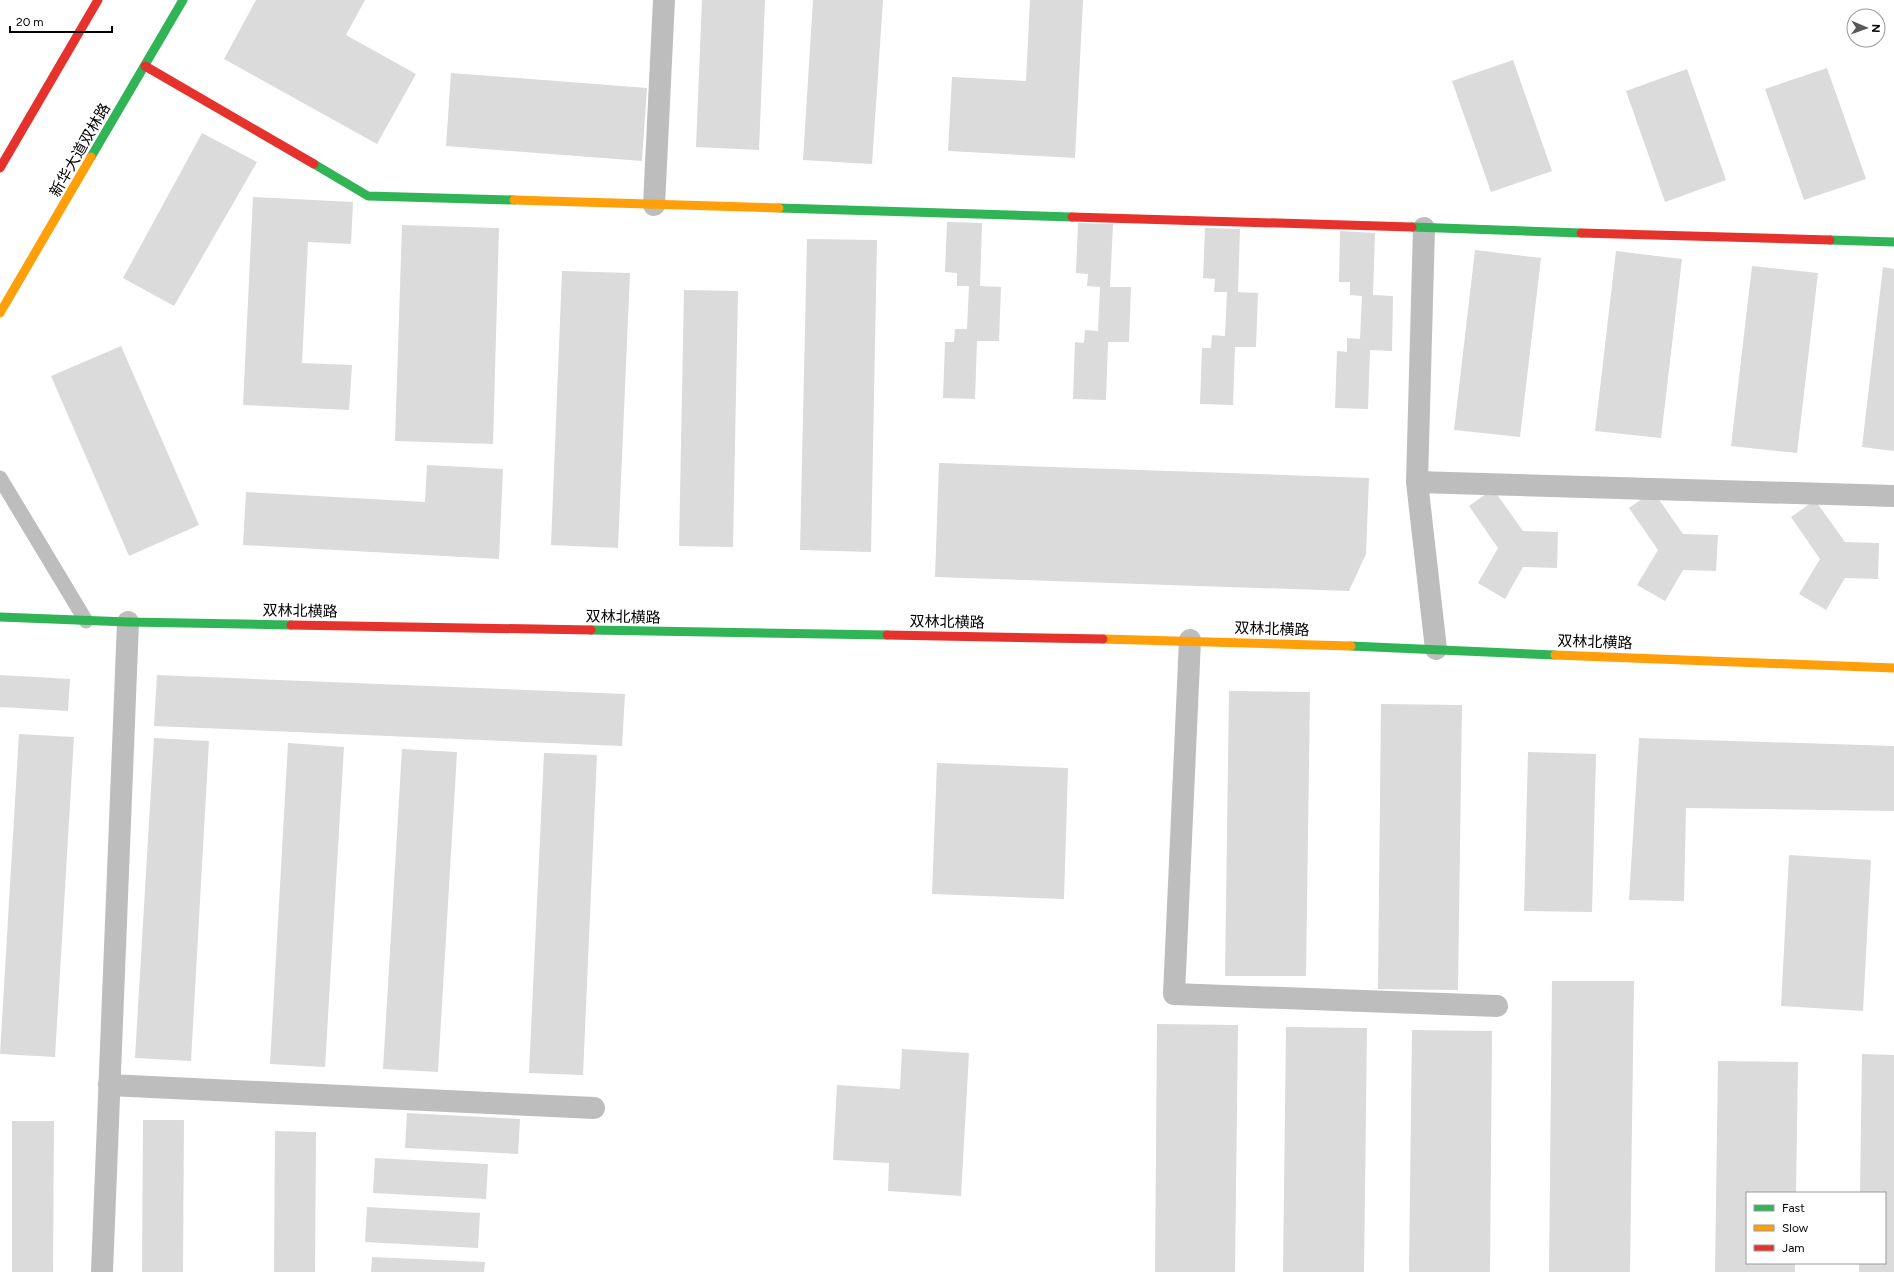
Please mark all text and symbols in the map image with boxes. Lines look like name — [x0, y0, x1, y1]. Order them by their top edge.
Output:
scale bar — [10, 8, 112, 34]
north arrow — [1846, 8, 1886, 48]
text: 20 m — [16, 15, 44, 29]
text: N — [1869, 24, 1882, 33]
street label: 新华大道双林路 — [46, 100, 114, 200]
street label: 双林北横路 — [262, 601, 338, 621]
street label: 双林北横路 — [585, 607, 661, 627]
street label: 双林北横路 — [909, 612, 985, 632]
street label: 双林北横路 — [1234, 619, 1310, 639]
street label: 双林北横路 — [1557, 632, 1633, 652]
legend — [1746, 1192, 1886, 1264]
text: Fast — [1782, 1201, 1805, 1215]
text: Slow — [1782, 1221, 1809, 1235]
text: Jam — [1782, 1241, 1805, 1255]

